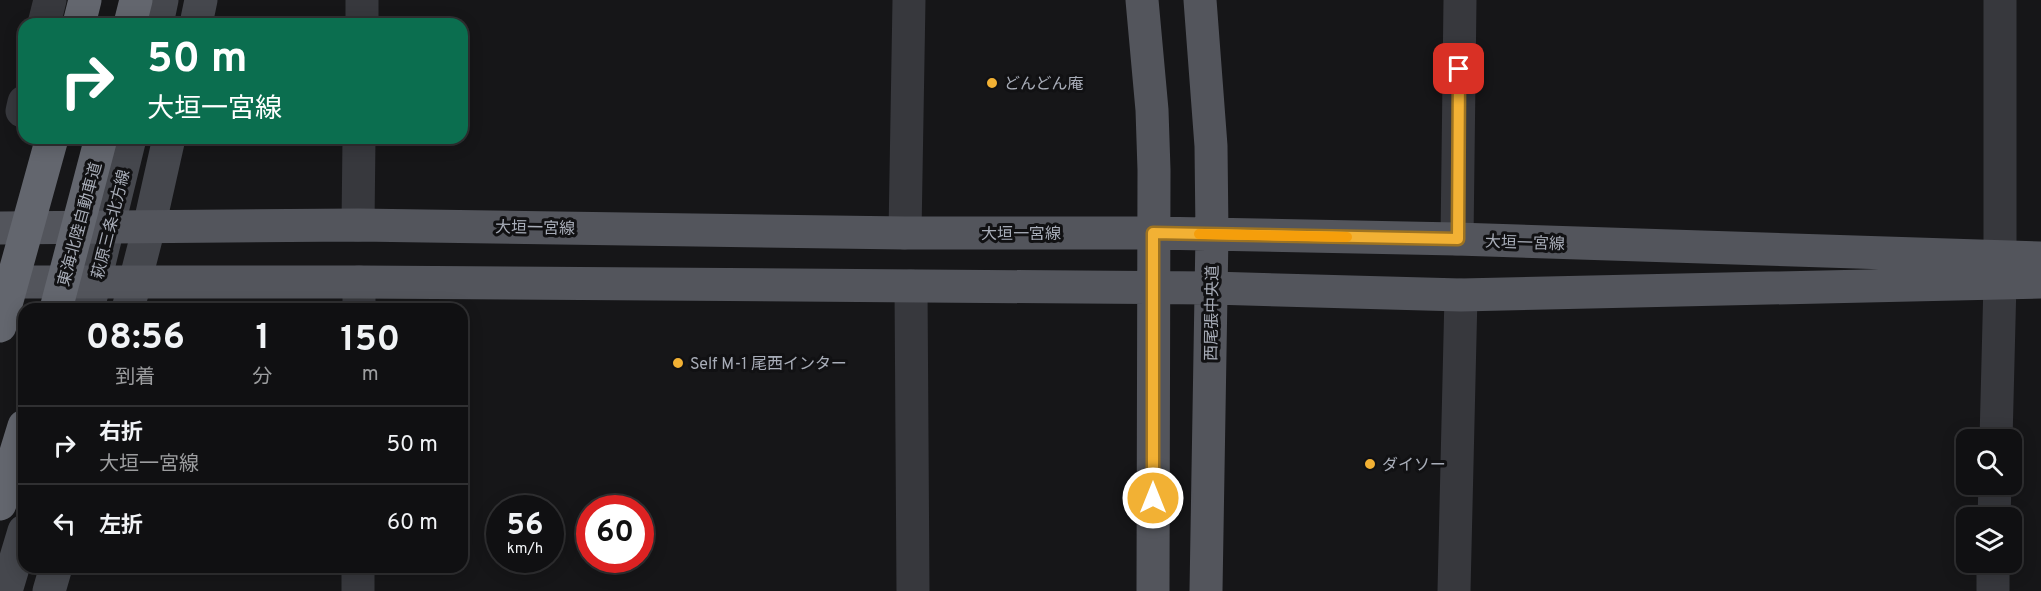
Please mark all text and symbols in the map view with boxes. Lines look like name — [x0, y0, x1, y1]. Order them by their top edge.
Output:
text: 50 m — [147, 34, 248, 87]
icon: right — [48, 42, 126, 120]
pin — [1433, 43, 1484, 94]
icon: arrive — [1442, 52, 1475, 85]
place label: どんどん庵 — [1004, 75, 1084, 95]
marker: どんどん庵 — [985, 76, 999, 90]
text: 大垣一宮線 — [147, 93, 282, 127]
street label: 東海北陸自動車道 — [55, 160, 107, 289]
street label: 萩原三条北方線 — [89, 168, 135, 281]
street label: 大垣一宮線 — [495, 218, 575, 240]
street label: 大垣一宮線 — [981, 225, 1061, 245]
street label: 大垣一宮線 — [1485, 233, 1565, 255]
street label: 西尾張中央道 — [1202, 265, 1224, 361]
text: 08:56 — [86, 316, 185, 362]
text: 1 — [255, 316, 270, 362]
text: 150 — [340, 318, 400, 364]
place label: Self M-1 尾西インター — [690, 355, 847, 375]
marker: Self M-1 尾西インター — [671, 356, 685, 370]
text: m — [362, 362, 379, 388]
text: 到着 — [115, 365, 155, 391]
text: 分 — [253, 365, 273, 391]
text: 右折 — [99, 420, 143, 447]
icon: right — [48, 429, 81, 462]
map controls — [1956, 429, 2022, 573]
button: search — [1956, 429, 2022, 495]
text: 50 m — [386, 432, 438, 459]
text: 大垣一宮線 — [99, 452, 199, 478]
place label: ダイソー — [1382, 456, 1446, 476]
marker: ダイソー — [1363, 457, 1377, 471]
position arrow — [1121, 466, 1185, 530]
speed limit sign: 60 — [576, 495, 654, 573]
icon: left — [48, 507, 81, 540]
button: layers — [1956, 507, 2022, 573]
text: 56 — [507, 508, 543, 545]
text: 60 m — [387, 510, 438, 537]
text: 左折 — [99, 513, 143, 540]
text: km/h — [507, 540, 543, 559]

